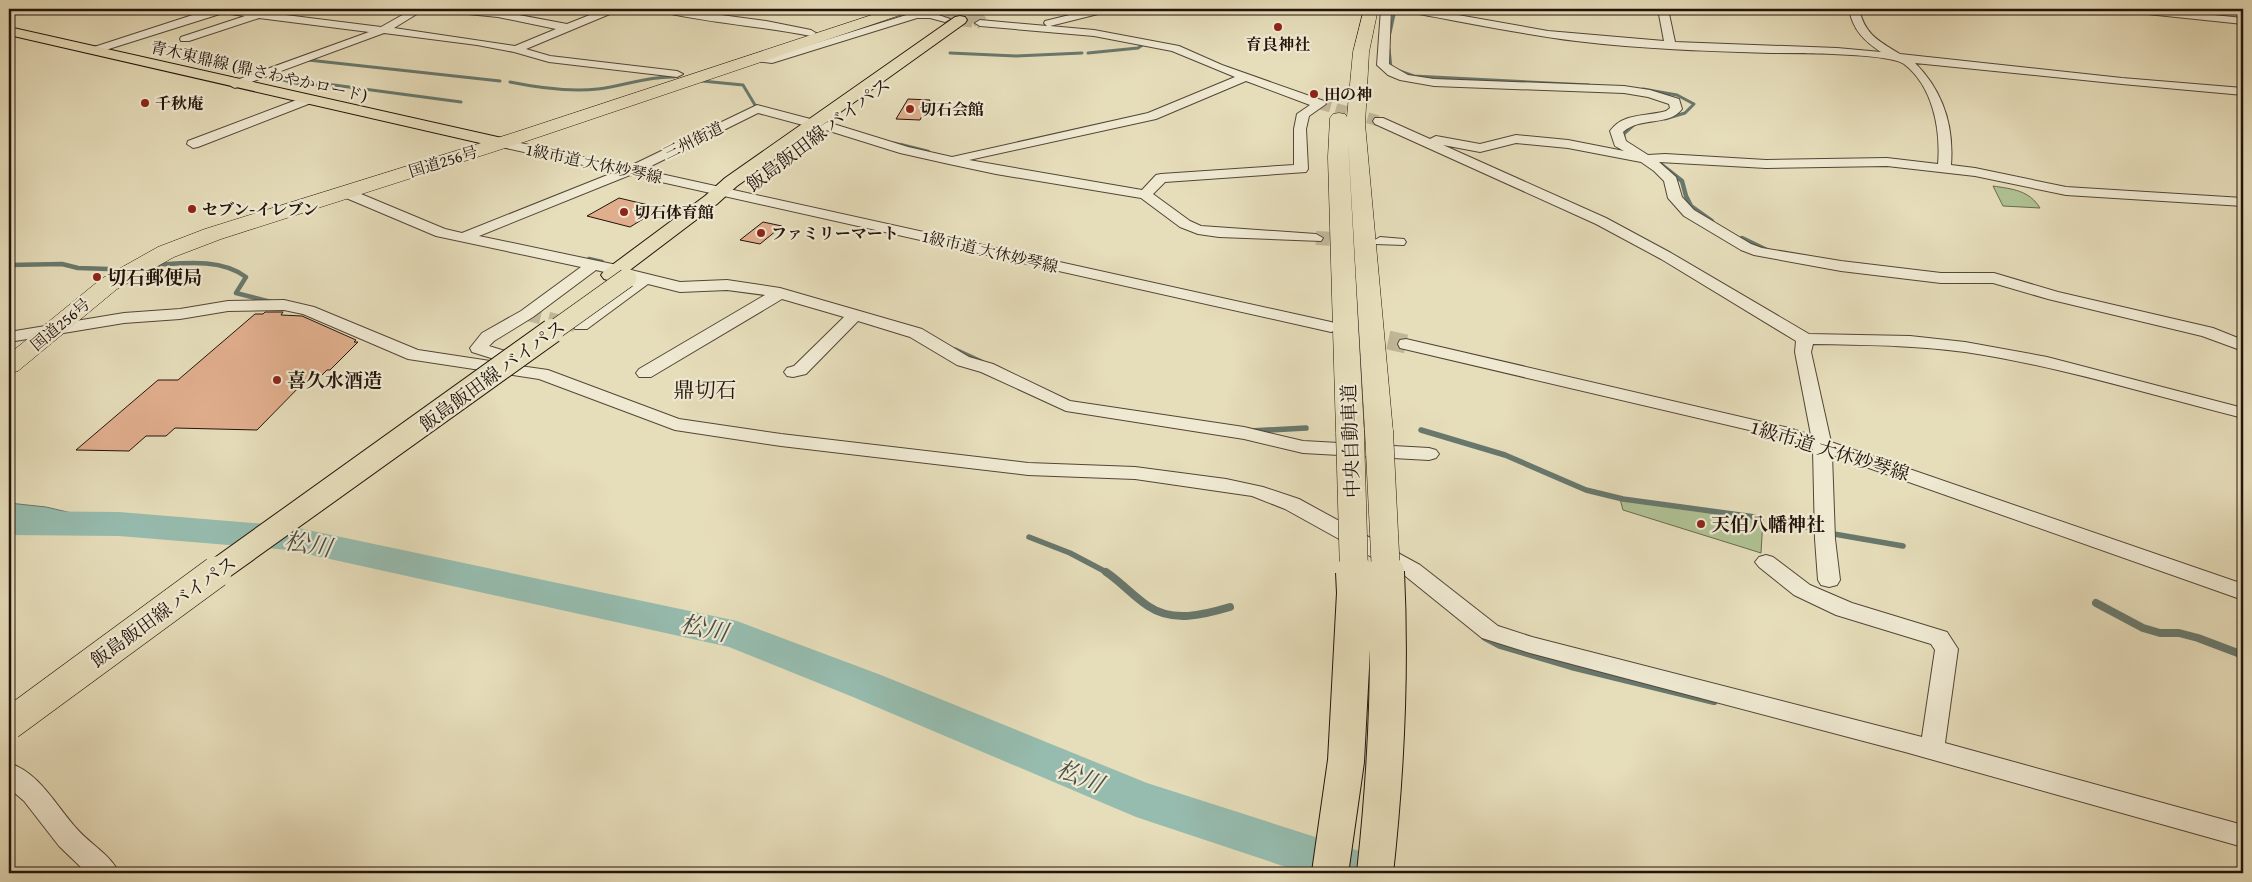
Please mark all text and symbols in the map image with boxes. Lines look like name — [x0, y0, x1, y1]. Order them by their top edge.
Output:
marker: 育良神社 — [1272, 21, 1284, 33]
place label: 育良神社 — [1246, 32, 1310, 56]
street label: 青木東鼎線 (鼎さわやかロード) — [148, 34, 370, 108]
street label: 飯島飯田線 バイパス — [740, 70, 896, 198]
place label: 田の神 — [1324, 82, 1372, 106]
marker: 田の神 — [1308, 88, 1320, 100]
place label: 千秋庵 — [155, 91, 203, 115]
marker: 千秋庵 — [139, 97, 151, 109]
place label: 切石会館 — [920, 97, 984, 121]
marker: 切石会館 — [904, 103, 916, 115]
street label: 三州街道 — [659, 115, 727, 165]
street label: 1級市道 大休妙琴線 — [523, 137, 665, 189]
street label: 国道256号 — [405, 139, 481, 183]
place label: セブン-イレブン — [202, 197, 319, 221]
place label: 切石体育館 — [634, 200, 714, 224]
marker: セブン-イレブン — [186, 203, 198, 215]
marker: 切石体育館 — [618, 206, 630, 218]
place label: ファミリーマート — [771, 221, 899, 245]
street label: 1級市道 大休妙琴線 — [919, 224, 1061, 278]
marker: ファミリーマート — [755, 227, 767, 239]
place label: 切石郵便局 — [107, 263, 202, 291]
marker: 切石郵便局 — [91, 271, 103, 283]
street label: 国道256号 — [25, 292, 95, 356]
street label: 飯島飯田線 バイパス — [413, 312, 571, 438]
place label: 喜久水酒造 — [287, 366, 382, 394]
marker: 喜久水酒造 — [271, 374, 283, 386]
district label: 鼎切石 — [674, 374, 737, 405]
street label: 中央自動車道 — [1334, 384, 1366, 498]
street label: 1級市道 大休妙琴線 — [1747, 412, 1913, 488]
place label: 天伯八幡神社 — [1711, 510, 1825, 538]
marker: 天伯八幡神社 — [1695, 518, 1707, 530]
water label: 松川 — [281, 523, 338, 566]
street label: 飯島飯田線 バイパス — [84, 548, 242, 674]
water label: 松川 — [677, 606, 734, 651]
water label: 松川 — [1051, 751, 1112, 802]

